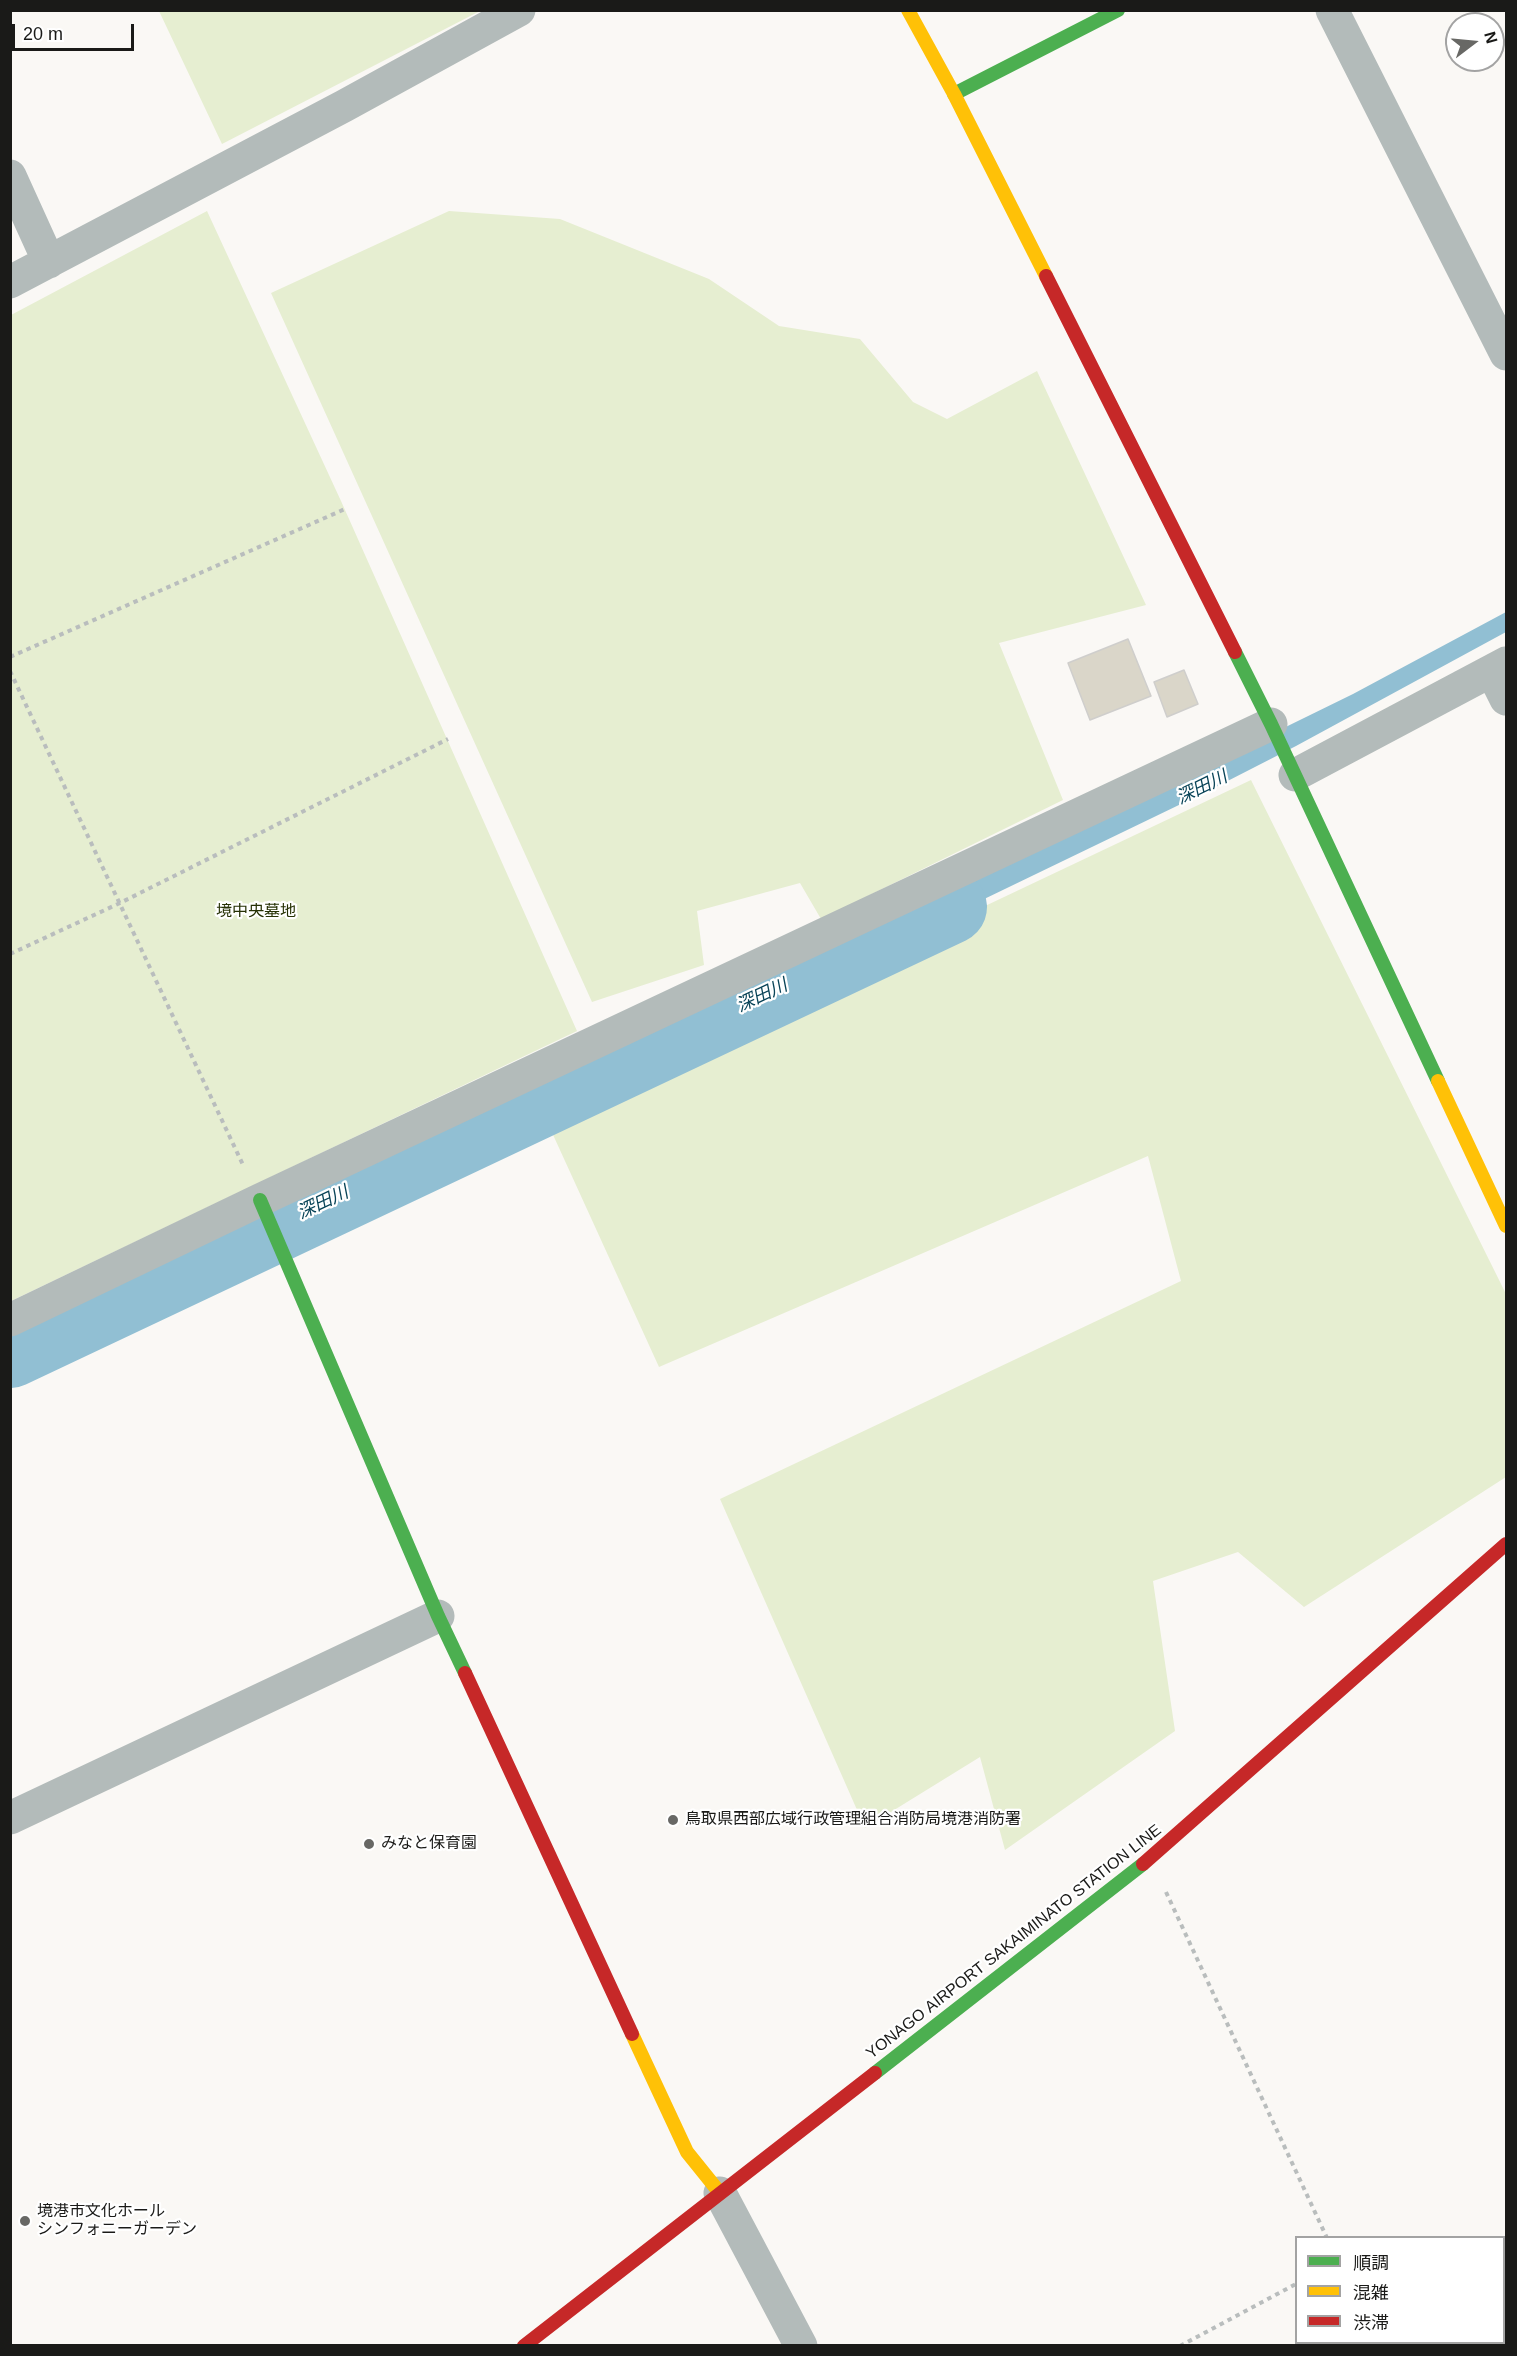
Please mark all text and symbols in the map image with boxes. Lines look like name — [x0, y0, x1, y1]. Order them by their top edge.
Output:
scale bar — [15, 12, 136, 50]
north arrow — [1445, 12, 1505, 72]
text: 20 m — [23, 24, 63, 44]
text: N — [1481, 30, 1501, 45]
water label: 深田川 — [1173, 766, 1231, 810]
park label: 境中央墓地 — [216, 902, 296, 922]
water label: 深田川 — [733, 975, 791, 1017]
water label: 深田川 — [294, 1182, 352, 1224]
place label: 鳥取県西部広域行政管理組合消防局境港消防署 — [685, 1810, 1021, 1830]
marker: 鳥取県西部広域行政管理組合消防局境港消防署 — [666, 1813, 680, 1827]
street label: YONAGO AIRPORT SAKAIMINATO STATION LINE — [863, 1821, 1165, 2063]
place label: みなと保育園 — [381, 1834, 477, 1854]
marker: みなと保育園 — [362, 1837, 376, 1851]
place label: 境港市文化ホール シンフォニーガーデン — [37, 2202, 197, 2240]
marker: 境港市文化ホール シンフォニーガーデン — [18, 2214, 32, 2228]
legend — [1295, 2236, 1505, 2344]
text: 順調 — [1353, 2253, 1389, 2273]
text: 混雑 — [1353, 2283, 1389, 2303]
text: 渋滞 — [1353, 2313, 1389, 2333]

